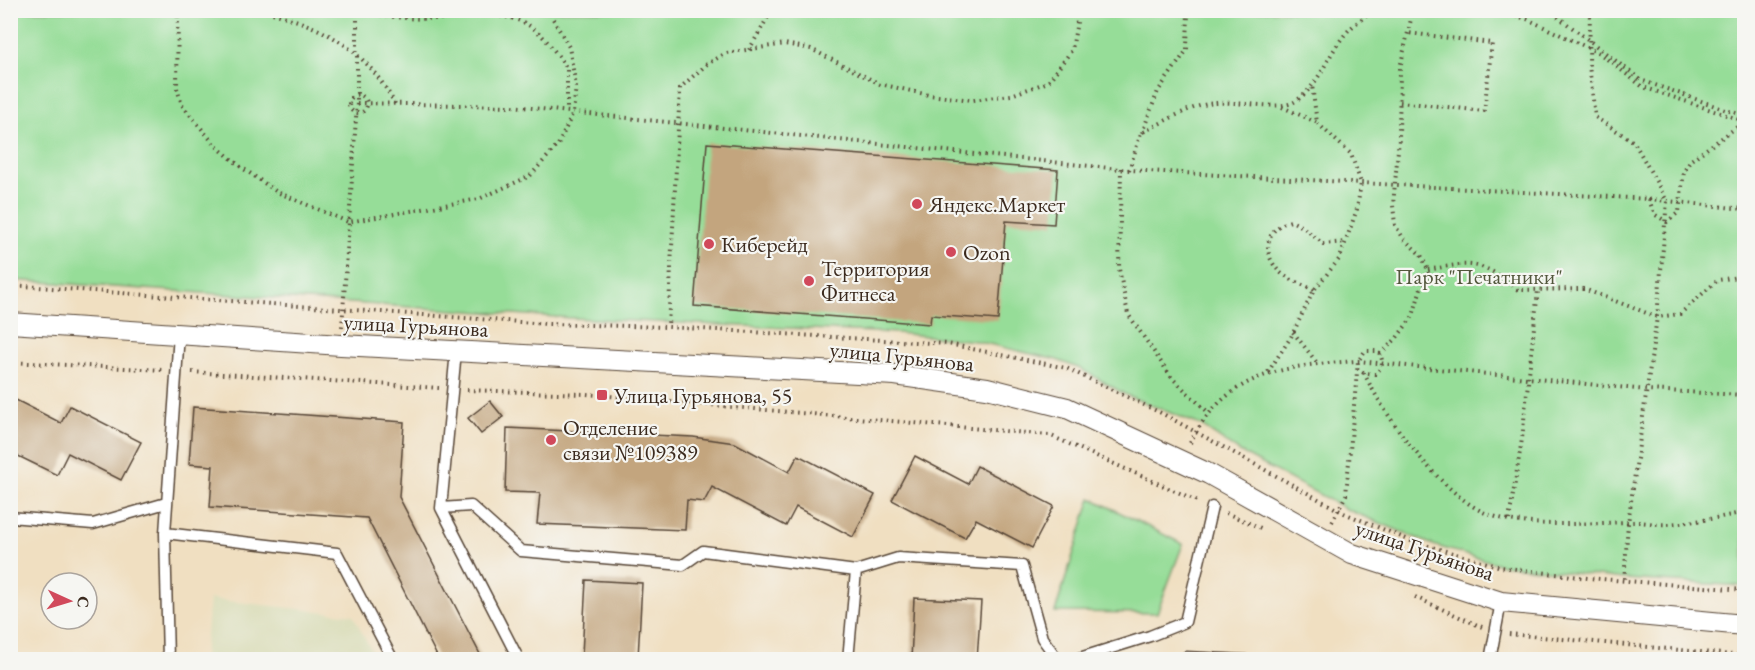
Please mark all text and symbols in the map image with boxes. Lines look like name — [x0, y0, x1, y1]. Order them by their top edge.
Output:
place label: Яндекс.Маркет — [928, 190, 1065, 219]
marker: Яндекс.Маркет — [910, 197, 924, 211]
place label: Киберейд — [721, 230, 808, 259]
marker: Киберейд — [702, 237, 716, 251]
place label: Ozon — [963, 238, 1011, 267]
marker: Ozon — [944, 245, 958, 259]
place label: Территория Фитнеса — [821, 254, 929, 308]
park label: Парк "Печатники" — [1395, 262, 1563, 291]
marker: Территория Фитнеса — [802, 274, 816, 288]
street label: улица Гурьянова — [343, 307, 489, 344]
street label: улица Гурьянова — [828, 335, 976, 379]
place label: Улица Гурьянова, 55 — [613, 381, 792, 410]
marker: Улица Гурьянова, 55 — [595, 388, 609, 402]
place label: Отделение связи №109389 — [563, 413, 698, 467]
marker: Отделение связи №109389 — [544, 433, 558, 447]
street label: улица Гурьянова — [1352, 513, 1498, 588]
north arrow — [39, 571, 99, 631]
text: С — [73, 596, 94, 608]

